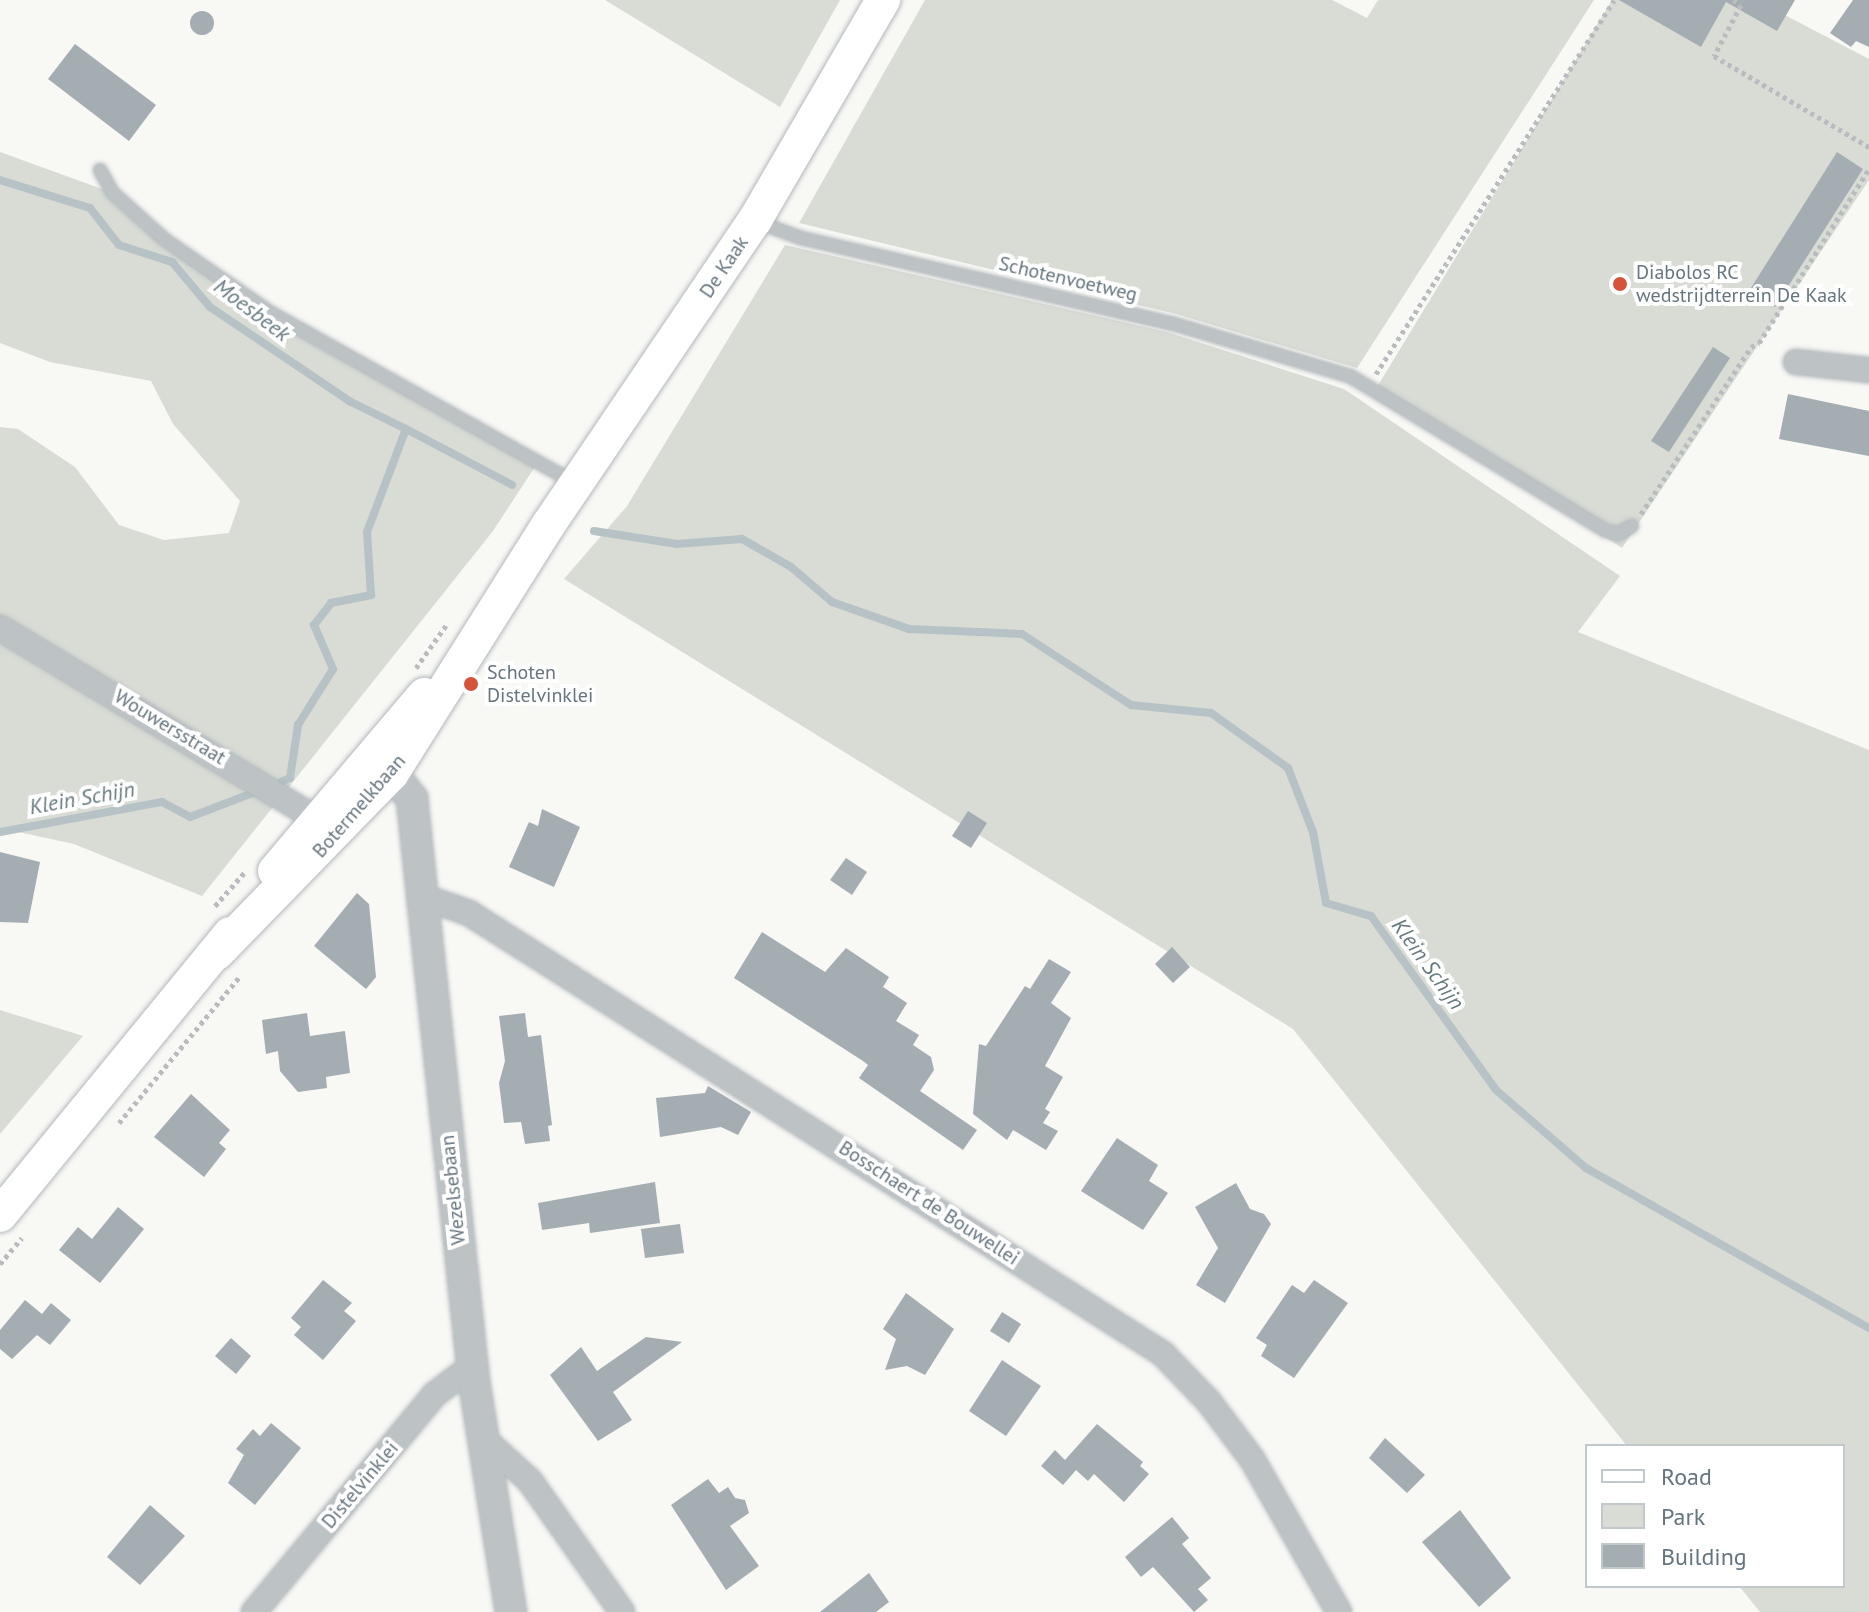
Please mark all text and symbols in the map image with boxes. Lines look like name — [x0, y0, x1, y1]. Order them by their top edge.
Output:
street label: De Kaak — [695, 231, 753, 303]
street label: Schotenvoetweg — [997, 251, 1139, 307]
place label: Diabolos RC wedstrijdterrein De Kaak — [1636, 260, 1847, 307]
water label: Moesbeek — [209, 273, 295, 347]
marker: Diabolos RC wedstrijdterrein De Kaak — [1611, 275, 1629, 293]
place label: Schoten Distelvinklei — [487, 660, 593, 707]
marker: Schoten Distelvinklei — [462, 675, 480, 693]
street label: Wouwersstraat — [110, 684, 230, 770]
street label: Botermelkbaan — [308, 749, 410, 863]
water label: Klein Schijn — [27, 776, 137, 820]
water label: Klein Schijn — [1386, 913, 1470, 1015]
street label: Wezelsebaan — [435, 1134, 471, 1246]
street label: Bosschaert de Bouwellei — [834, 1136, 1024, 1270]
street label: Distelvinklei — [317, 1437, 403, 1533]
legend — [1585, 1444, 1845, 1588]
text: Road — [1661, 1461, 1712, 1492]
text: Park — [1661, 1501, 1705, 1532]
text: Building — [1661, 1541, 1747, 1572]

